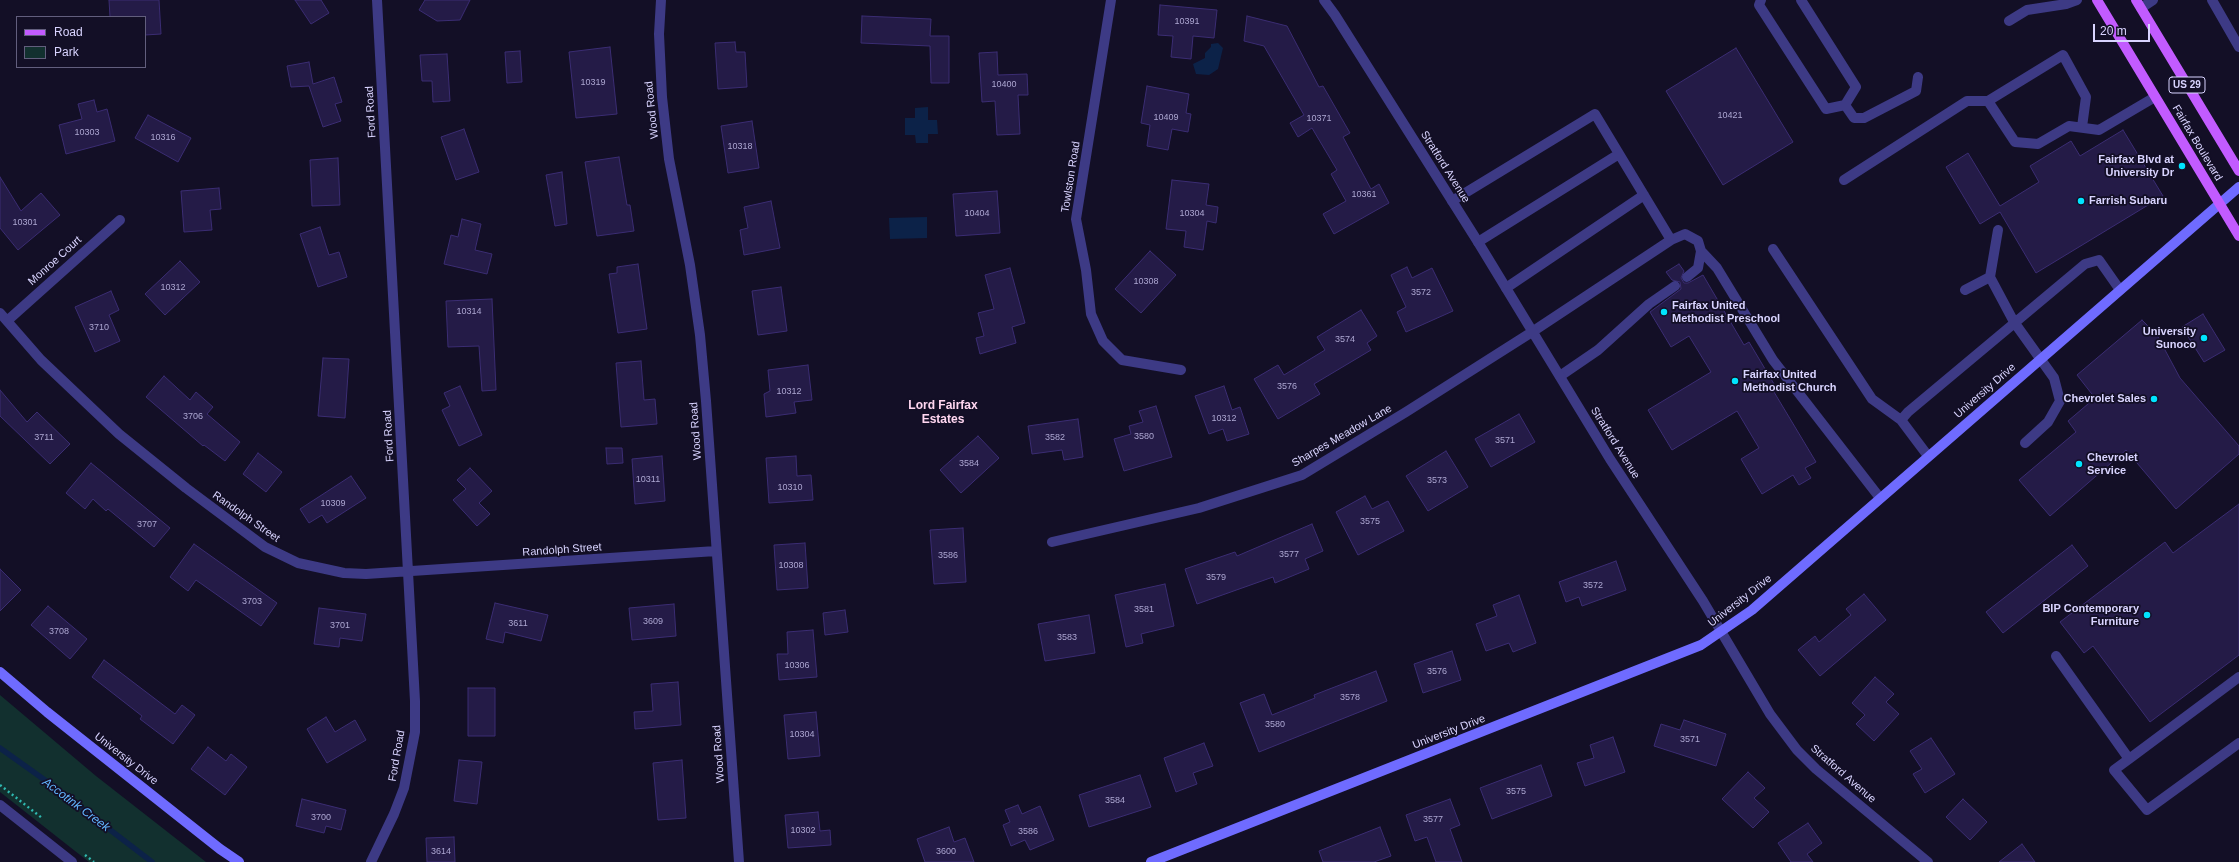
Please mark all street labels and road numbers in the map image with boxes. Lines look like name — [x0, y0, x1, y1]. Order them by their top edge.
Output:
road number: US 29 — [2169, 77, 2205, 93]
street label: Wood Road — [642, 81, 662, 139]
street label: Ford Road — [363, 86, 379, 138]
street label: Fairfax Boulevard — [2169, 103, 2225, 183]
street label: Stratford Avenue — [1418, 129, 1472, 205]
street label: Towlston Road — [1059, 140, 1083, 214]
street label: Monroe Court — [26, 234, 84, 288]
street label: University Drive — [1952, 361, 2018, 421]
street label: Wood Road — [687, 402, 705, 460]
street label: Sharpes Meadow Lane — [1290, 402, 1394, 470]
street label: Stratford Avenue — [1588, 405, 1642, 481]
street label: Ford Road — [381, 410, 397, 462]
street label: Randolph Street — [210, 489, 282, 545]
street label: Randolph Street — [522, 541, 602, 559]
street label: University Drive — [1706, 572, 1774, 630]
street label: University Drive — [1411, 712, 1487, 752]
street label: Wood Road — [710, 725, 728, 783]
street label: Ford Road — [386, 729, 408, 783]
street label: University Drive — [92, 730, 160, 788]
street label: Stratford Avenue — [1808, 742, 1878, 806]

